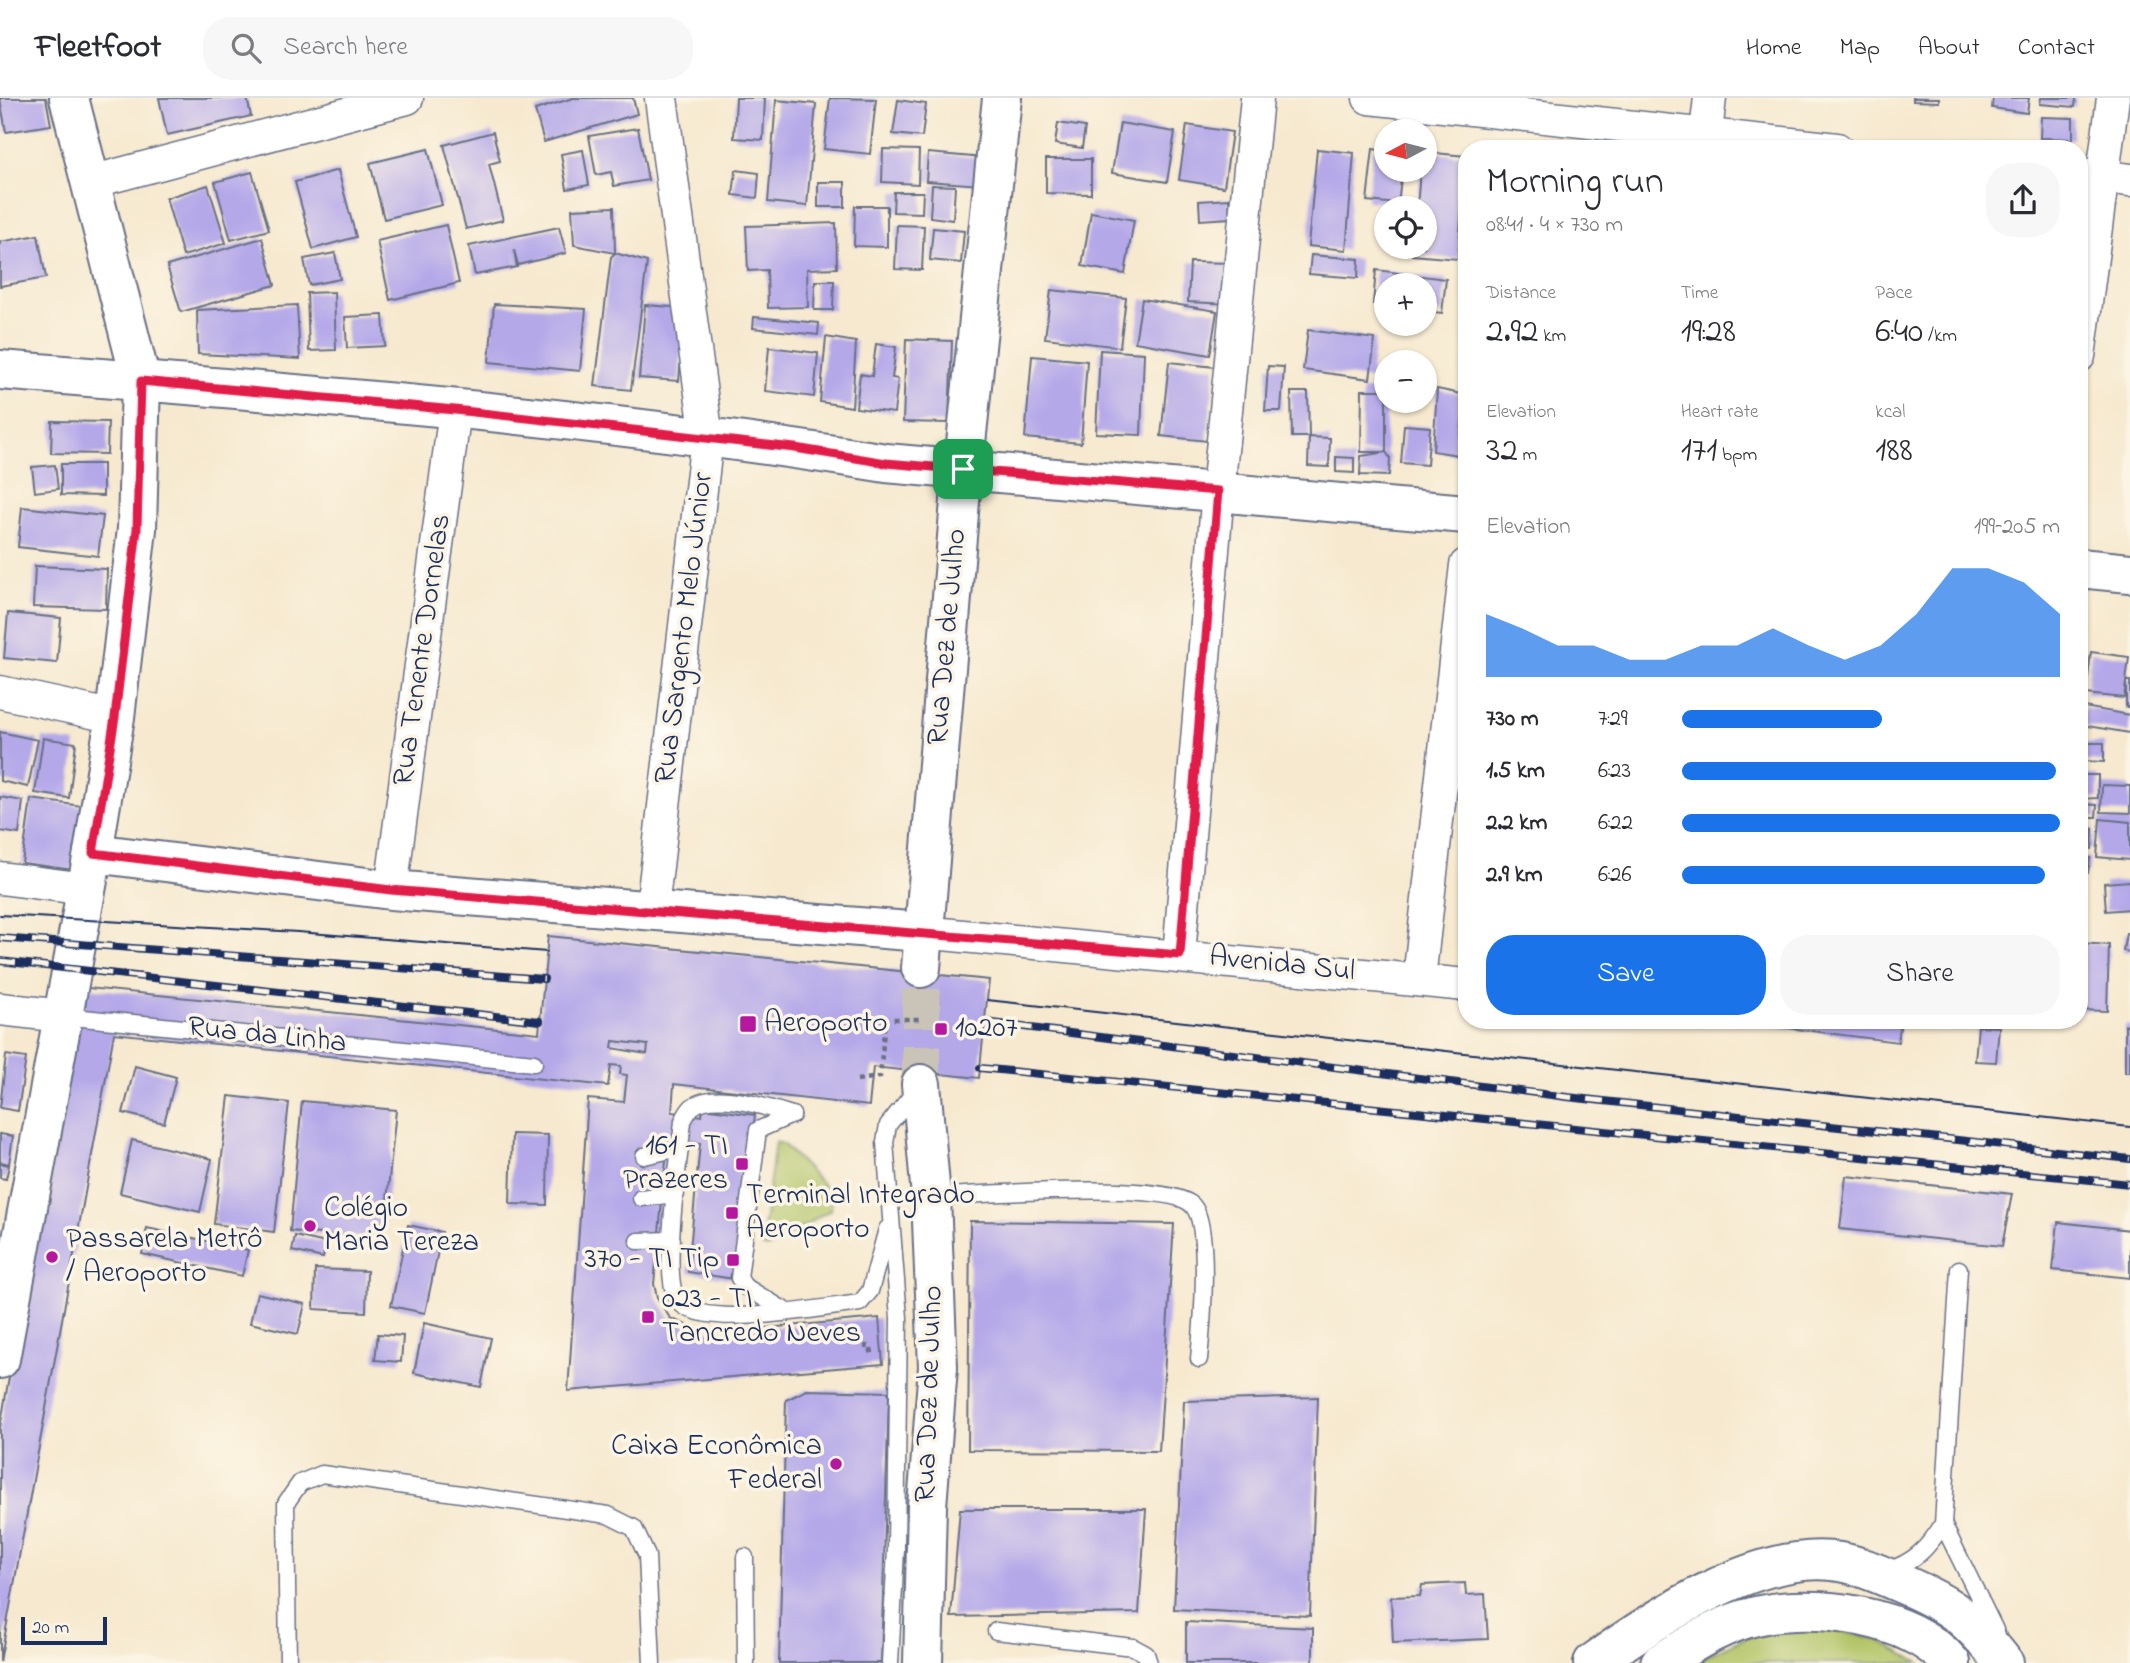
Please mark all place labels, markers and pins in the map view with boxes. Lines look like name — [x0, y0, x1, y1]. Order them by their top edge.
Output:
pin — [933, 439, 993, 499]
place label: Aeroporto — [764, 1002, 888, 1046]
place label: 10207 — [955, 1007, 1018, 1051]
marker: Aeroporto — [738, 1014, 758, 1034]
marker: 10207 — [933, 1021, 949, 1037]
place label: 161 - TI Prazeres — [623, 1125, 728, 1203]
marker: 161 - TI Prazeres — [734, 1156, 750, 1172]
place label: Terminal Integrado Aeroporto — [746, 1174, 975, 1252]
place label: Colégio Maria Tereza — [324, 1187, 479, 1265]
marker: Terminal Integrado Aeroporto — [724, 1205, 740, 1221]
place label: Passarela Metrô / Aeroporto — [66, 1218, 263, 1296]
marker: Colégio Maria Tereza — [302, 1218, 318, 1234]
place label: 370 - TI Tip — [584, 1238, 719, 1282]
marker: Passarela Metrô / Aeroporto — [44, 1249, 60, 1265]
marker: 370 - TI Tip — [725, 1252, 741, 1268]
place label: 023 - TI Tancredo Neves — [662, 1278, 861, 1356]
marker: 023 - TI Tancredo Neves — [640, 1309, 656, 1325]
place label: Caixa Econômica Federal — [611, 1425, 822, 1503]
marker: Caixa Econômica Federal — [828, 1456, 844, 1472]

